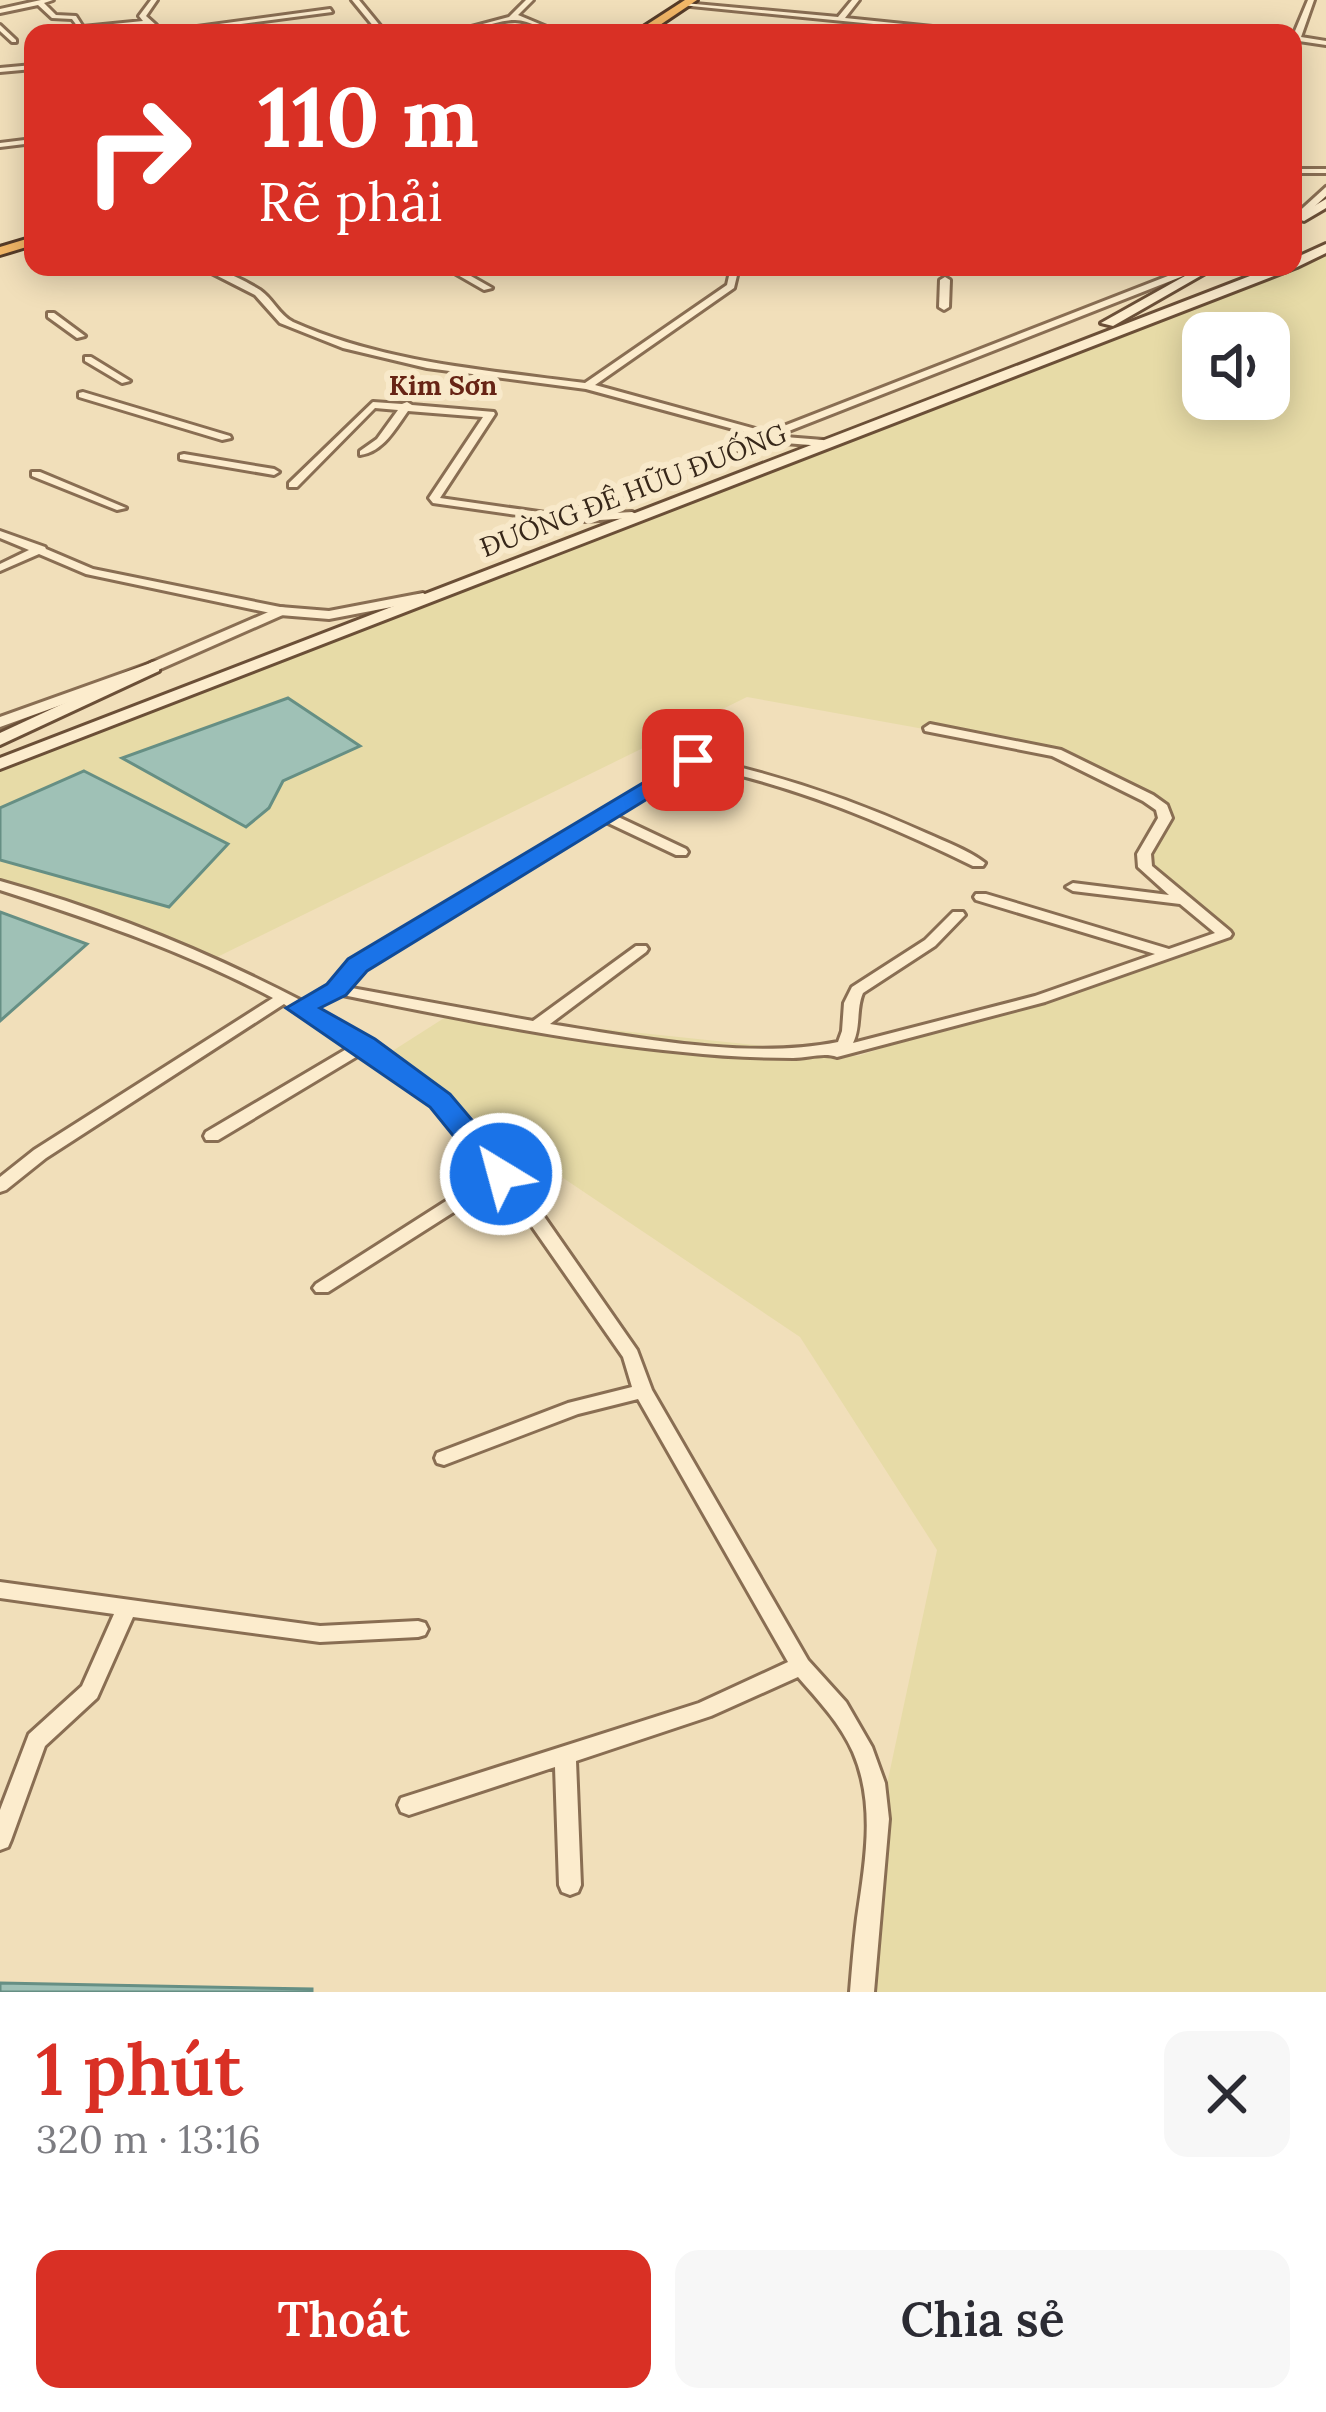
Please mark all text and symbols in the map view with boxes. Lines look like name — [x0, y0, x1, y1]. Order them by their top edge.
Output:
text: 110 m — [258, 62, 479, 170]
icon: right — [60, 72, 216, 228]
text: Rẽ phải — [258, 167, 443, 236]
map controls — [1182, 312, 1290, 420]
button: sound — [1182, 312, 1290, 420]
district label: Kim Sơn — [389, 368, 497, 402]
street label: ĐƯỜNG ĐÊ HỮU ĐUỐNG — [475, 415, 791, 564]
pin — [642, 709, 744, 811]
icon: arrive — [660, 727, 726, 793]
position arrow — [438, 1111, 564, 1237]
text: 1 phút — [36, 2023, 243, 2115]
button: close — [1164, 2031, 1290, 2157]
text: 320 m · 13:16 — [36, 2114, 261, 2164]
button: Thoát — [36, 2250, 651, 2388]
button: Chia sẻ — [675, 2250, 1290, 2388]

